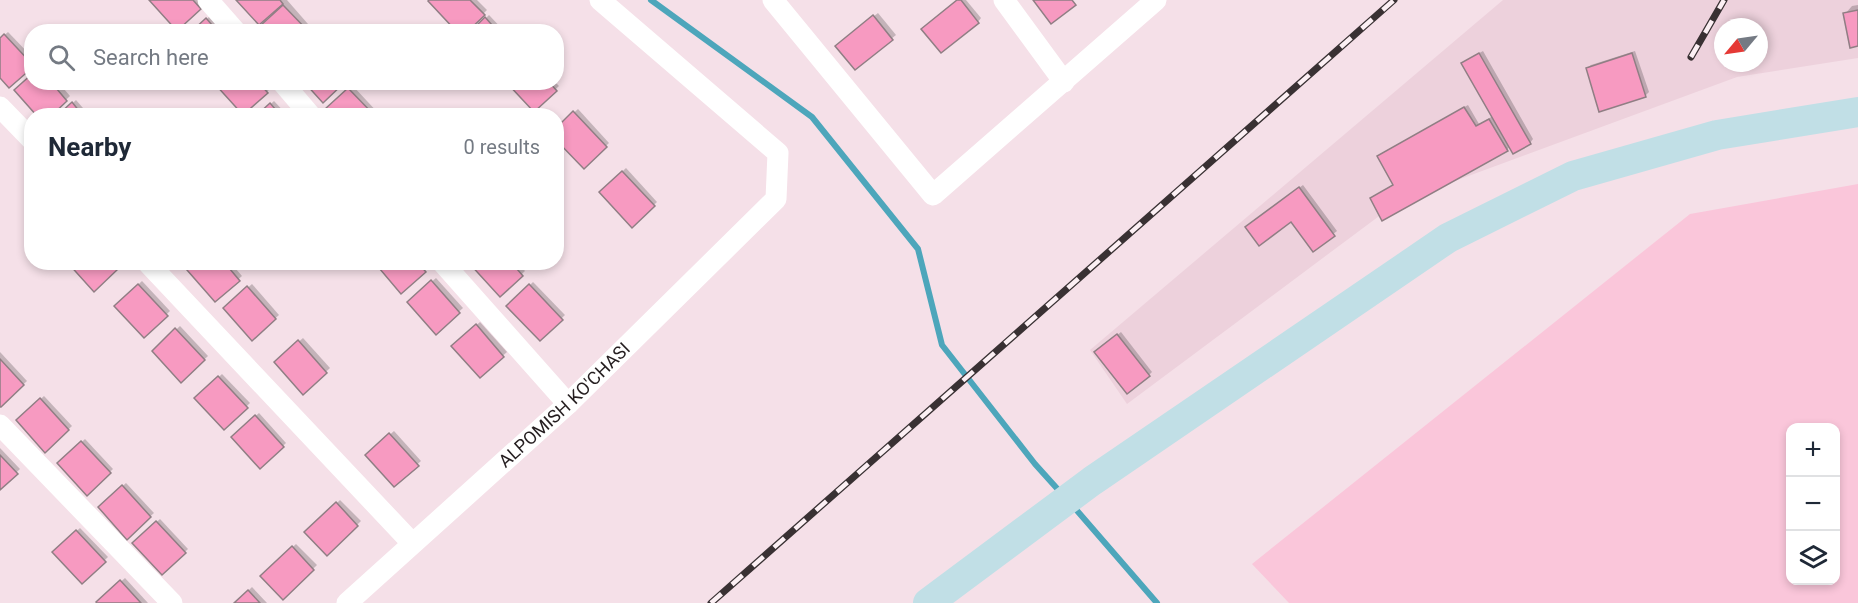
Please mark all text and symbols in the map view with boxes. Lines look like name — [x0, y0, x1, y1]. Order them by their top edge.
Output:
north arrow — [1714, 18, 1768, 72]
search box — [24, 24, 564, 90]
icon: search — [45, 41, 78, 74]
text: Search here — [93, 45, 209, 70]
text: Nearby — [48, 132, 131, 162]
text: 0 results — [464, 135, 540, 159]
street label: ALPOMISH KO'CHASI — [494, 338, 634, 471]
map controls — [1786, 423, 1840, 585]
button: + — [1786, 423, 1840, 477]
button: − — [1786, 477, 1840, 531]
button: layers — [1786, 531, 1840, 585]

